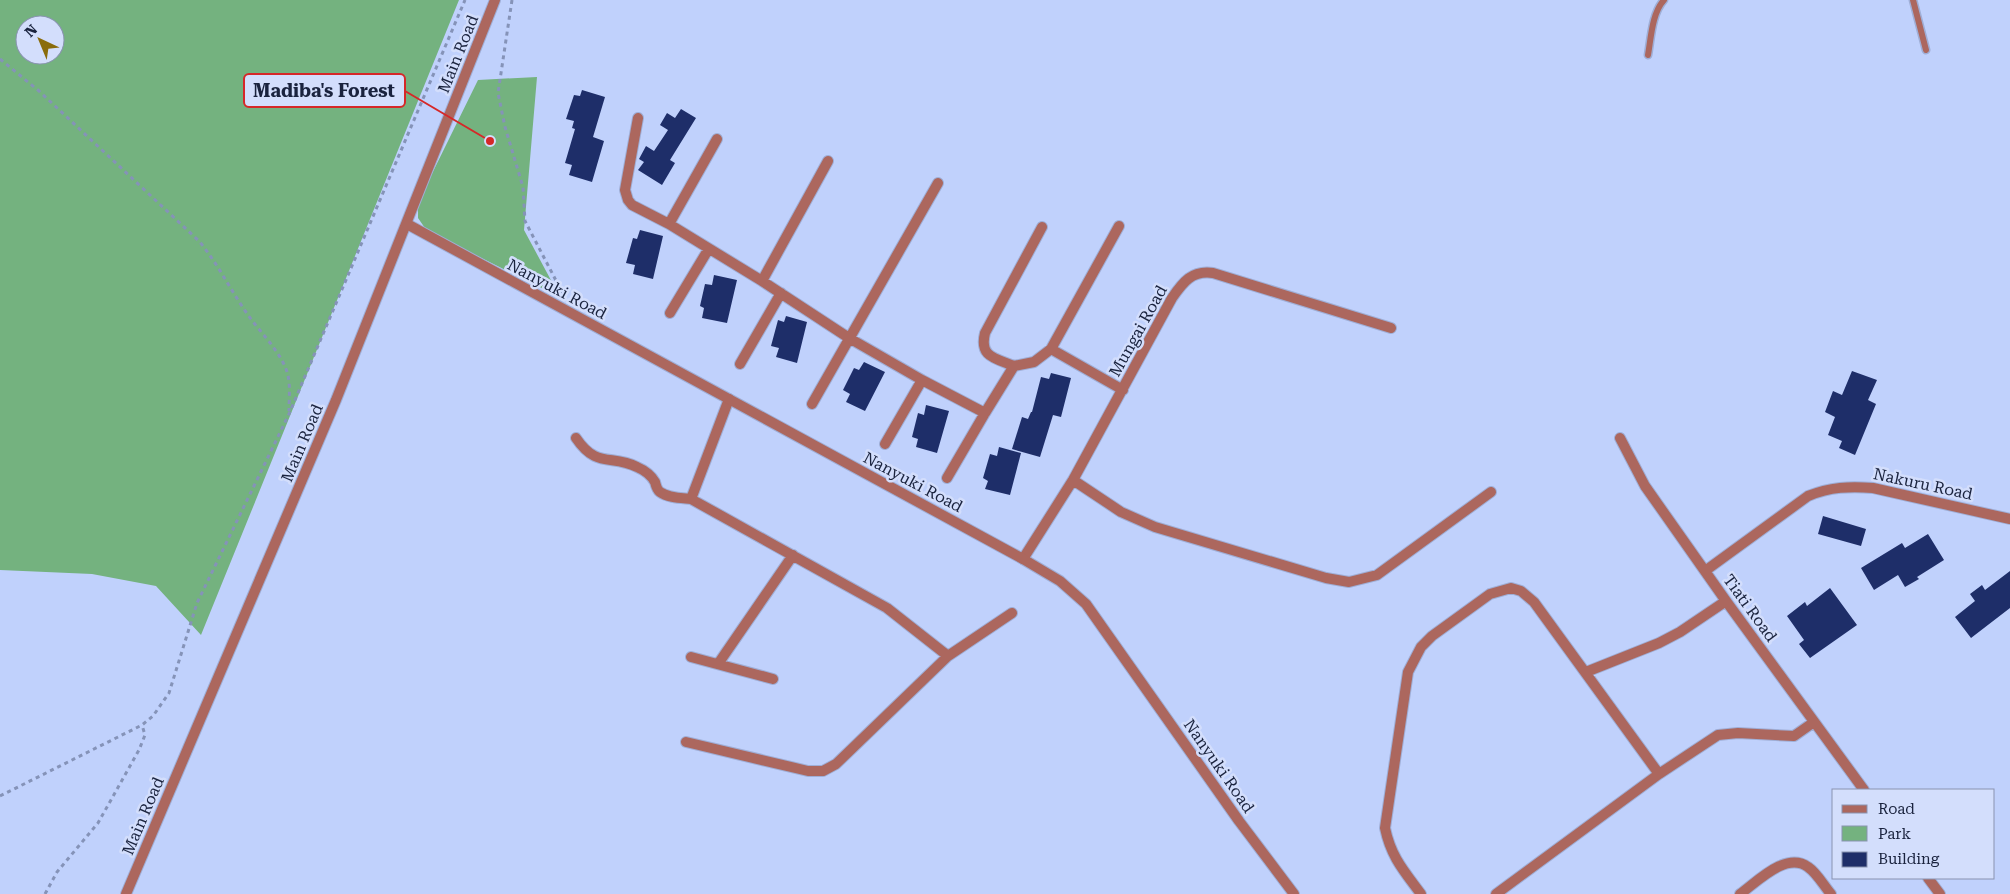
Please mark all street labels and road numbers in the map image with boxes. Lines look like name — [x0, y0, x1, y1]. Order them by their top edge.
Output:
street label: Main Road — [434, 12, 482, 96]
street label: Nanyuki Road — [504, 255, 610, 323]
street label: Mungai Road — [1105, 282, 1171, 380]
street label: Main Road — [277, 401, 327, 485]
street label: Nanyuki Road — [860, 448, 966, 516]
street label: Nakuru Road — [1872, 464, 1974, 504]
street label: Tiati Road — [1719, 571, 1781, 645]
street label: Nanyuki Road — [1180, 716, 1258, 816]
street label: Main Road — [118, 774, 168, 858]

